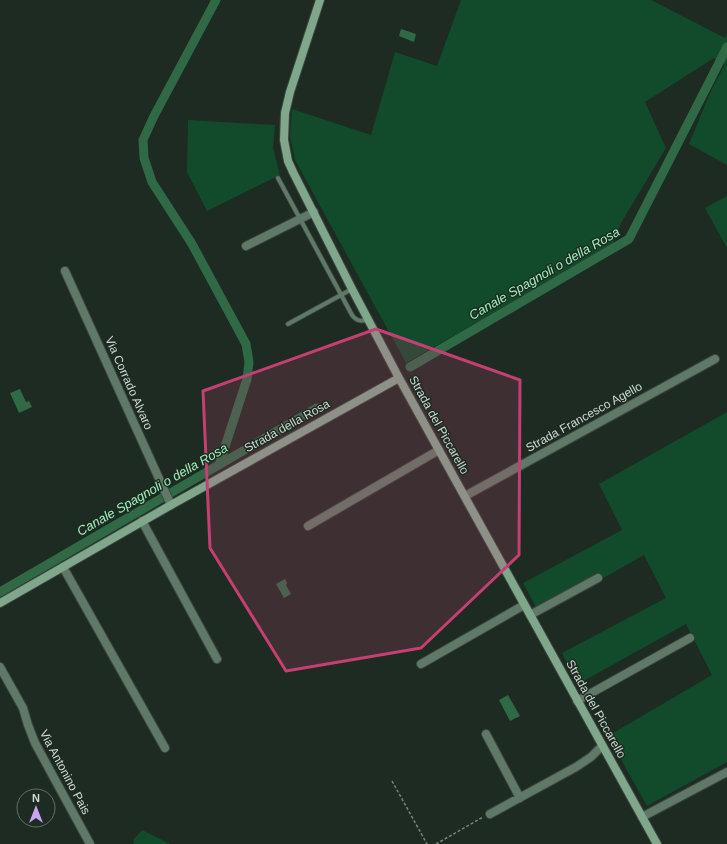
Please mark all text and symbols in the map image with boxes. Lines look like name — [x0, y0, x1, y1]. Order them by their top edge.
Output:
water label: Canale Spagnoli o della Rosa — [466, 224, 622, 323]
street label: Via Corrado Alvaro — [102, 334, 156, 432]
street label: Strada del Piccarello — [406, 373, 472, 477]
street label: Strada Francesco Agello — [523, 379, 645, 455]
street label: Strada della Rosa — [242, 397, 332, 455]
water label: Canale Spagnoli o della Rosa — [74, 440, 230, 539]
street label: Strada del Piccarello — [563, 657, 629, 761]
street label: Via Antonino Pais — [37, 727, 93, 817]
north arrow — [16, 788, 56, 828]
text: N — [32, 792, 40, 804]

